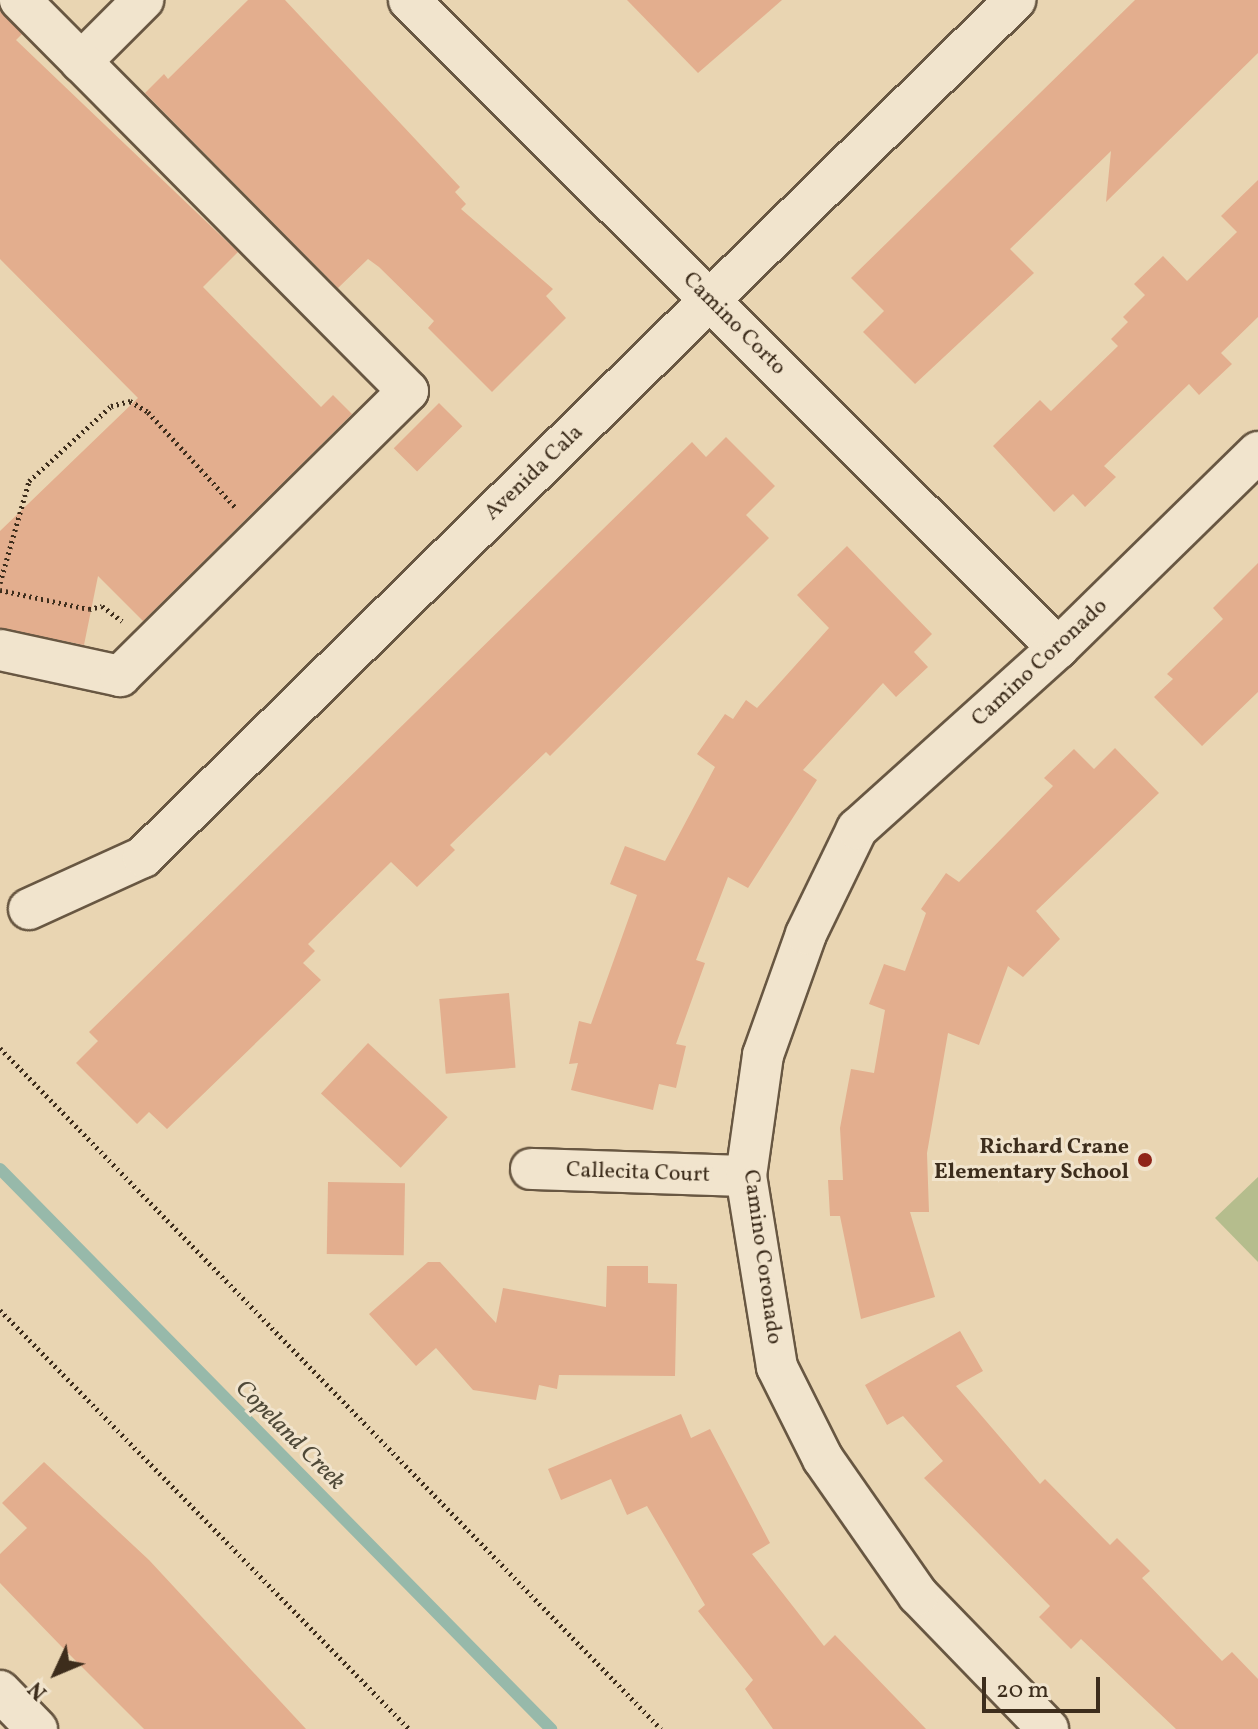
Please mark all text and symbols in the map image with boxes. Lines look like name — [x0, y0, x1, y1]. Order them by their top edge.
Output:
street label: Camino Corto — [677, 267, 791, 381]
street label: Avenida Cala — [479, 420, 589, 526]
street label: Camino Coronado — [967, 593, 1113, 733]
place label: Richard Crane Elementary School — [934, 1134, 1129, 1186]
marker: Richard Crane Elementary School — [1136, 1151, 1154, 1169]
street label: Callecita Court — [566, 1157, 710, 1189]
street label: Camino Coronado — [737, 1168, 787, 1346]
water label: Copeland Creek — [228, 1375, 350, 1497]
north arrow — [16, 1633, 96, 1713]
scale bar — [986, 1661, 1104, 1711]
text: N — [22, 1674, 55, 1707]
text: 20 m — [996, 1674, 1049, 1708]

